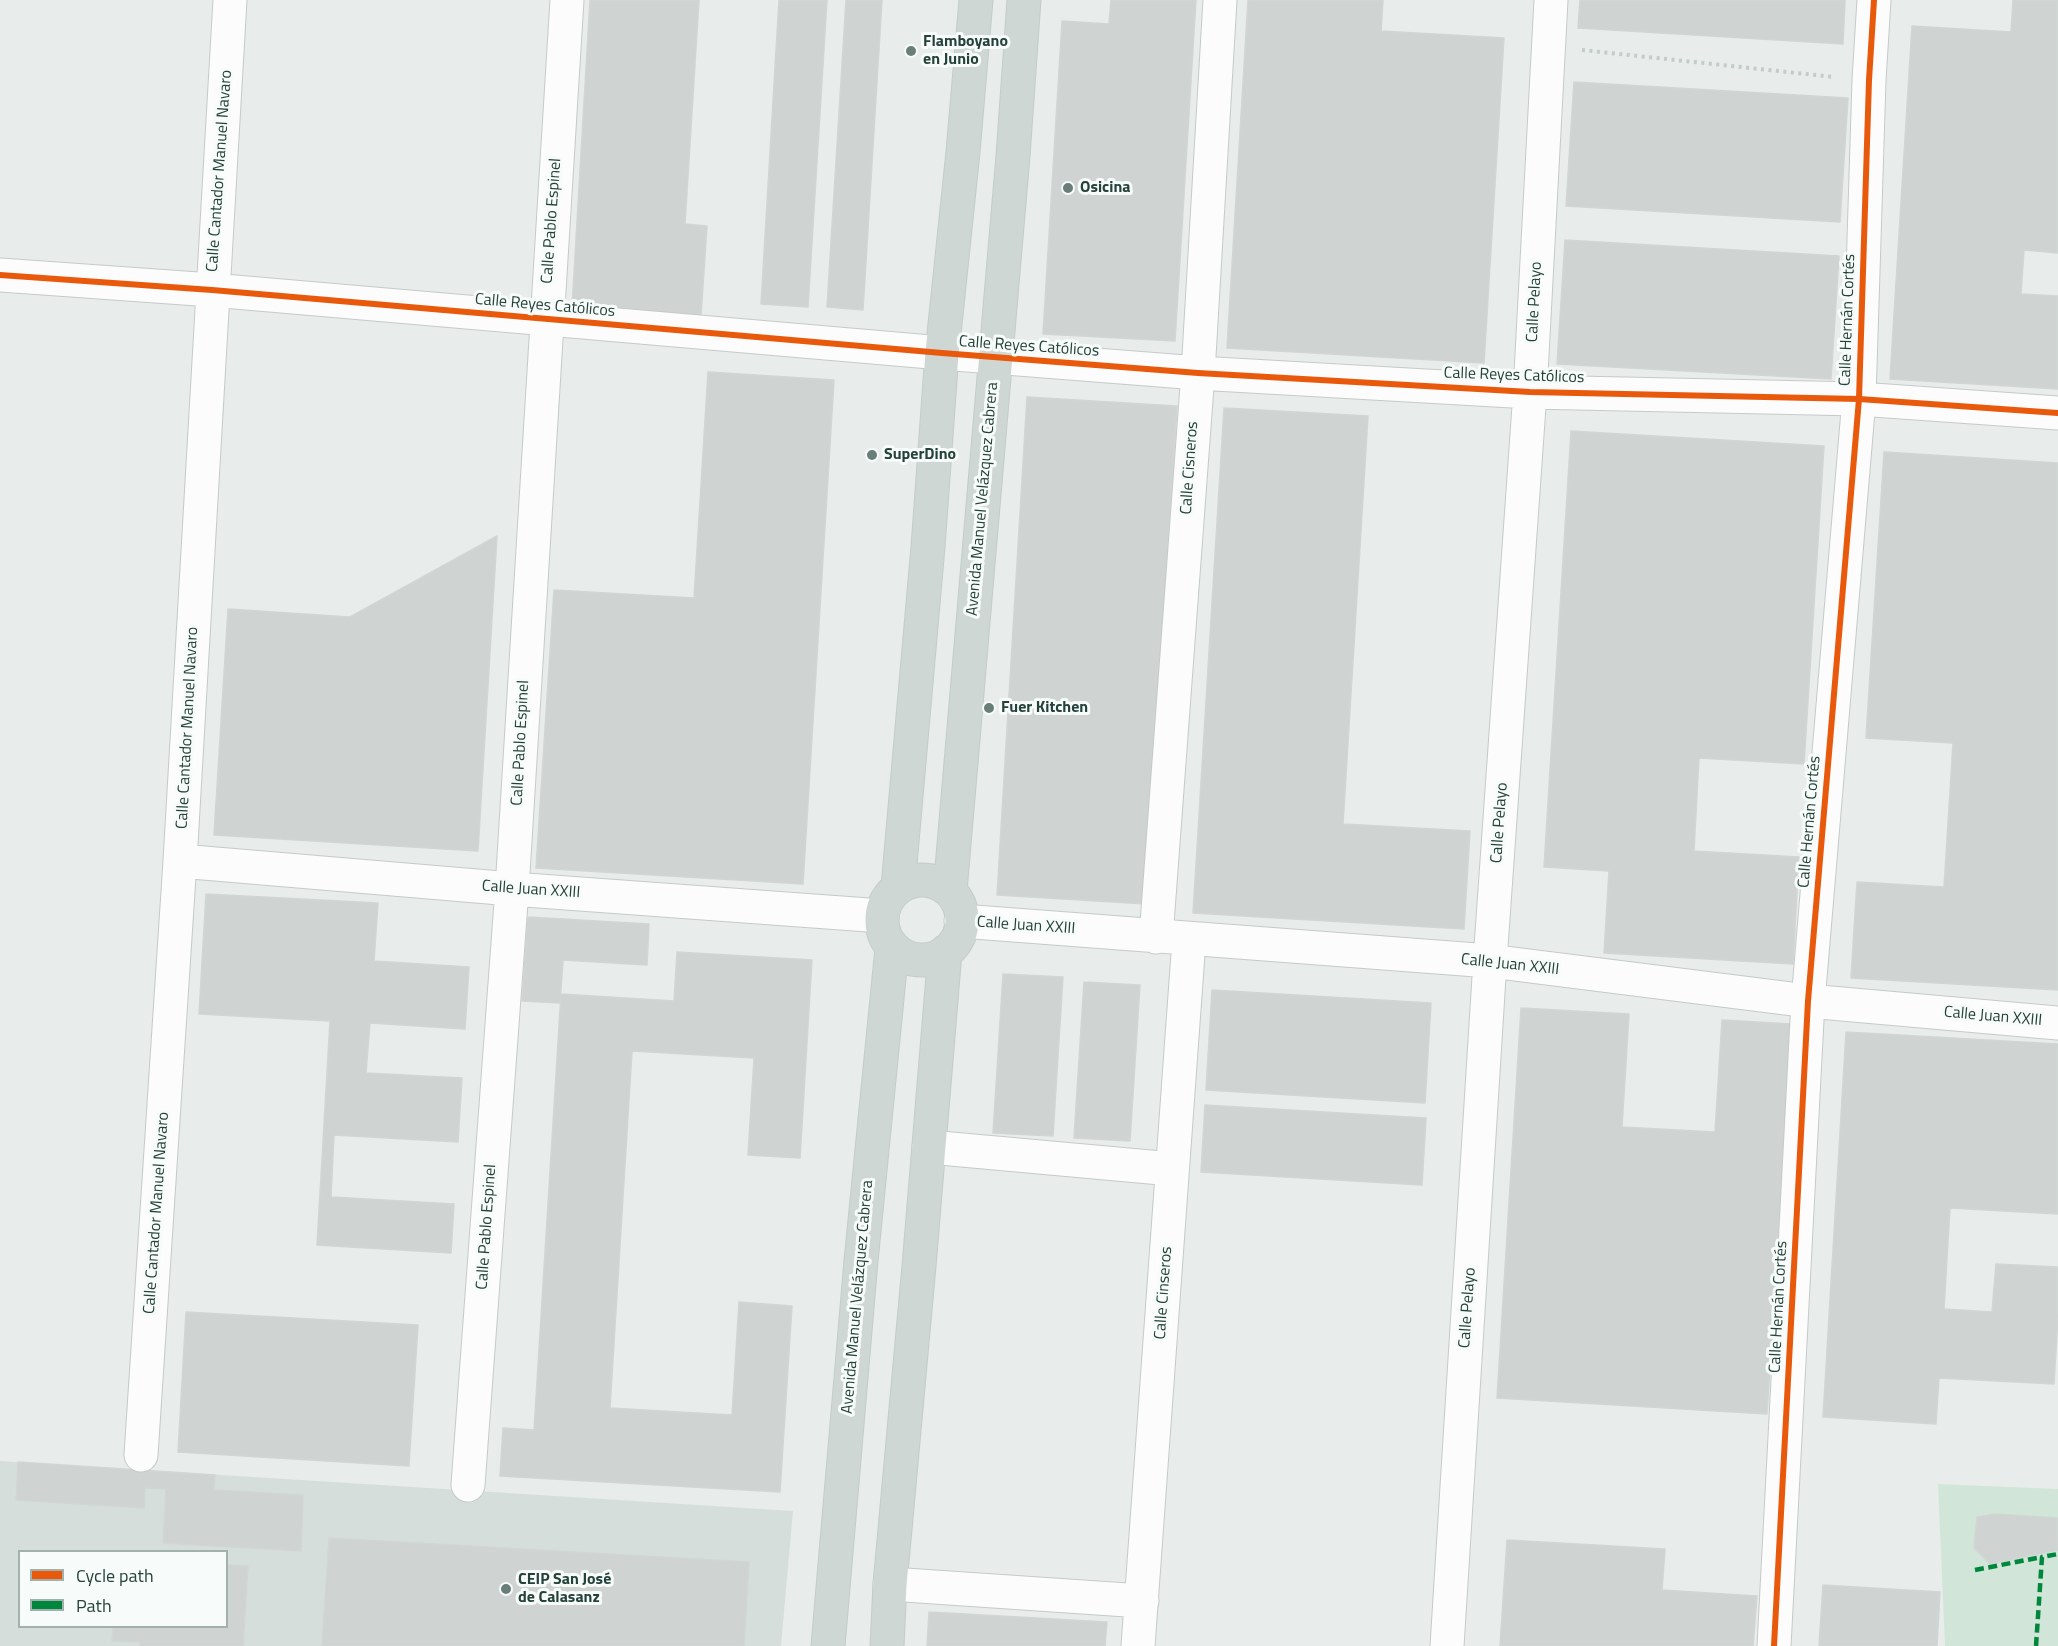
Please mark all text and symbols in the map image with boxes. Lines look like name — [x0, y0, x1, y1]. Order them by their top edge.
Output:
place label: Flamboyano en Junio — [923, 32, 1008, 70]
marker: Flamboyano en Junio — [904, 44, 918, 58]
street label: Calle Cantador Manuel Navaro — [203, 69, 237, 273]
street label: Calle Pablo Espinel — [538, 158, 566, 284]
place label: Osicina — [1080, 178, 1130, 198]
marker: Osicina — [1061, 181, 1075, 195]
street label: Calle Hernán Cortés — [1836, 253, 1860, 387]
street label: Calle Pelayo — [1523, 261, 1547, 343]
street label: Calle Reyes Católicos — [474, 290, 616, 322]
street label: Calle Reyes Católicos — [958, 333, 1100, 361]
street label: Calle Reyes Católicos — [1443, 364, 1585, 388]
street label: Avenida Manuel Velázquez Cabrera — [963, 381, 1003, 617]
street label: Calle Cisneros — [1177, 421, 1203, 515]
place label: SuperDino — [884, 445, 956, 465]
marker: SuperDino — [865, 448, 879, 462]
street label: Calle Cantador Manuel Navaro — [173, 626, 203, 830]
street label: Calle Pablo Espinel — [508, 680, 534, 806]
place label: Fuer Kitchen — [1001, 698, 1088, 718]
marker: Fuer Kitchen — [982, 701, 996, 715]
street label: Calle Hernán Cortés — [1795, 755, 1825, 889]
street label: Calle Pelayo — [1488, 782, 1512, 864]
street label: Calle Juan XXIII — [481, 877, 581, 903]
street label: Calle Juan XXIII — [976, 913, 1076, 939]
street label: Calle Juan XXIII — [1460, 950, 1560, 980]
street label: Calle Juan XXIII — [1943, 1003, 2043, 1031]
street label: Calle Cantador Manuel Navaro — [140, 1111, 174, 1315]
street label: Calle Pablo Espinel — [473, 1164, 501, 1290]
street label: Avenida Manuel Velázquez Cabrera — [838, 1179, 878, 1415]
street label: Calle Hernán Cortés — [1766, 1240, 1792, 1374]
street label: Calle Cinseros — [1151, 1246, 1177, 1340]
street label: Calle Pelayo — [1456, 1267, 1480, 1349]
legend — [18, 1550, 228, 1628]
text: Cycle path — [76, 1562, 154, 1589]
place label: CEIP San José de Calasanz — [518, 1570, 611, 1608]
marker: CEIP San José de Calasanz — [499, 1582, 513, 1596]
text: Path — [76, 1592, 112, 1619]

